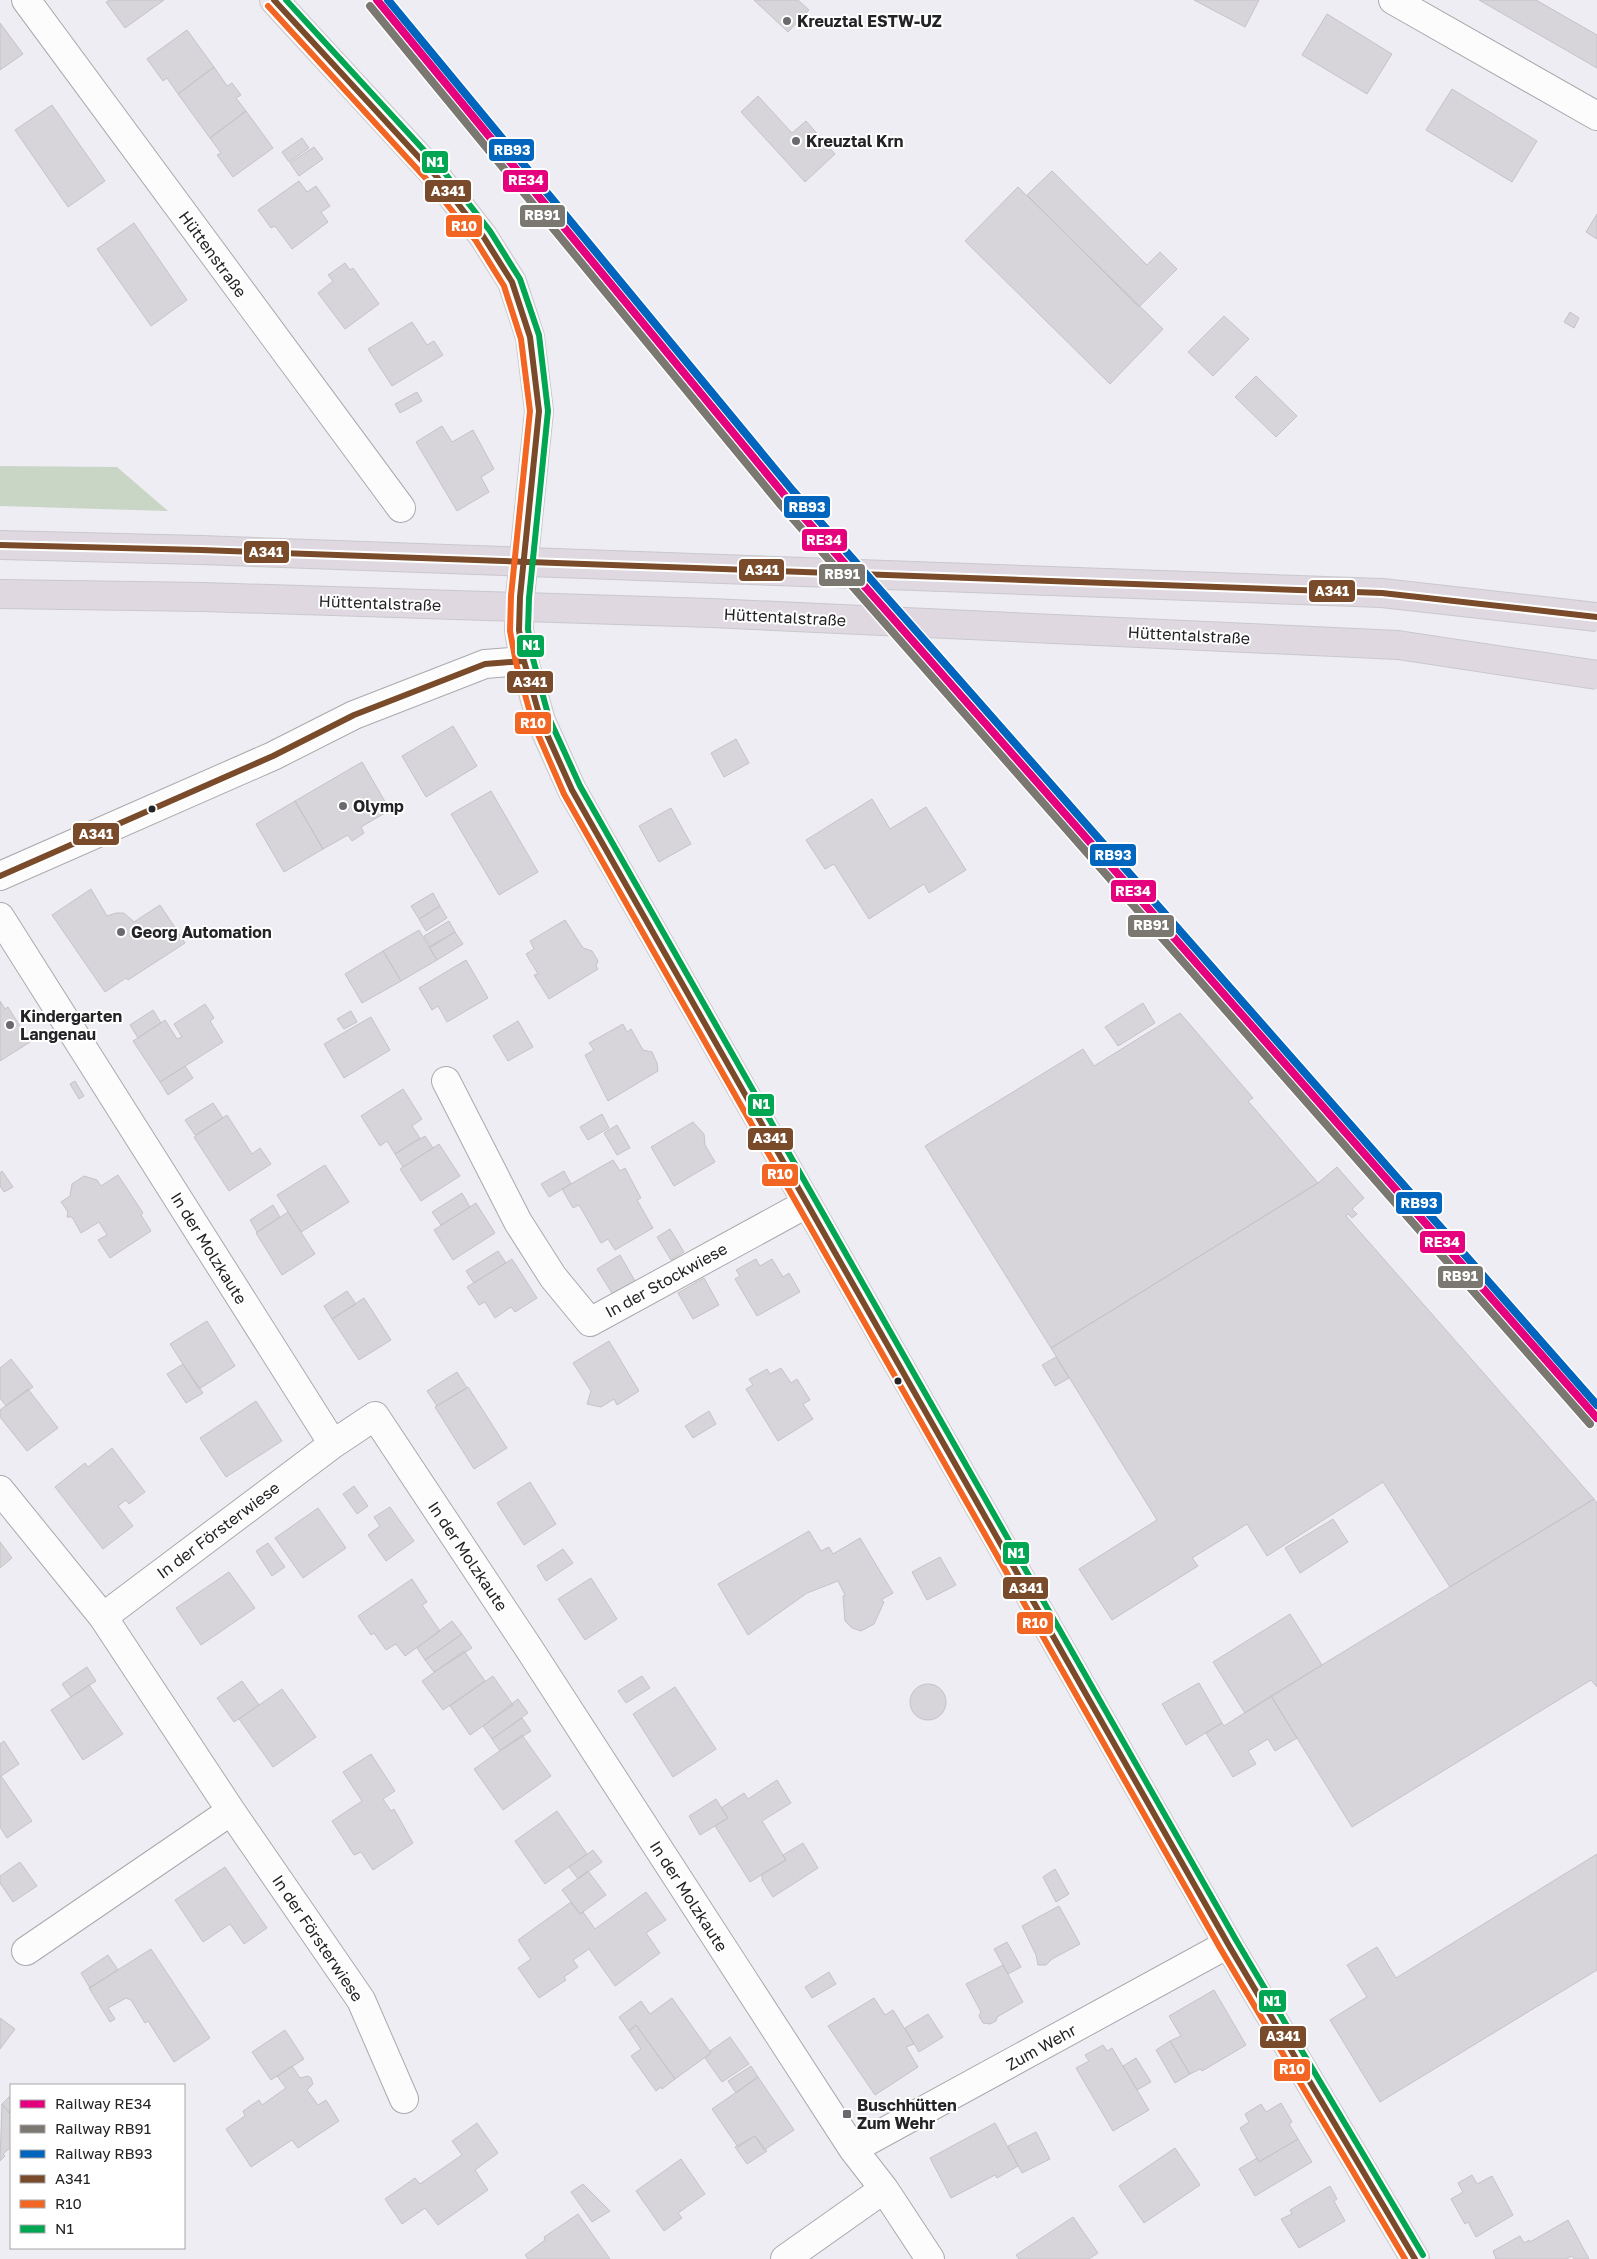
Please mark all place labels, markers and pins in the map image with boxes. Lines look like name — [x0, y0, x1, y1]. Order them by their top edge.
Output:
place label: Kreuztal ESTW-UZ — [797, 11, 942, 31]
marker: Kreuztal ESTW-UZ — [781, 15, 793, 27]
place label: Kreuztal Krn — [806, 131, 904, 151]
marker: Kreuztal Krn — [790, 135, 802, 147]
place label: Olymp — [353, 796, 404, 816]
marker: Olymp — [337, 800, 349, 812]
unlabelled marker — [147, 804, 157, 814]
place label: Georg Automation — [131, 922, 272, 942]
marker: Georg Automation — [115, 926, 127, 938]
place label: Kindergarten Langenau — [20, 1006, 122, 1044]
marker: Kindergarten Langenau — [4, 1019, 16, 1031]
unlabelled marker — [893, 1376, 903, 1386]
place label: Buschhütten Zum Wehr — [857, 2095, 957, 2133]
marker: Buschhütten Zum Wehr — [841, 2108, 853, 2120]

